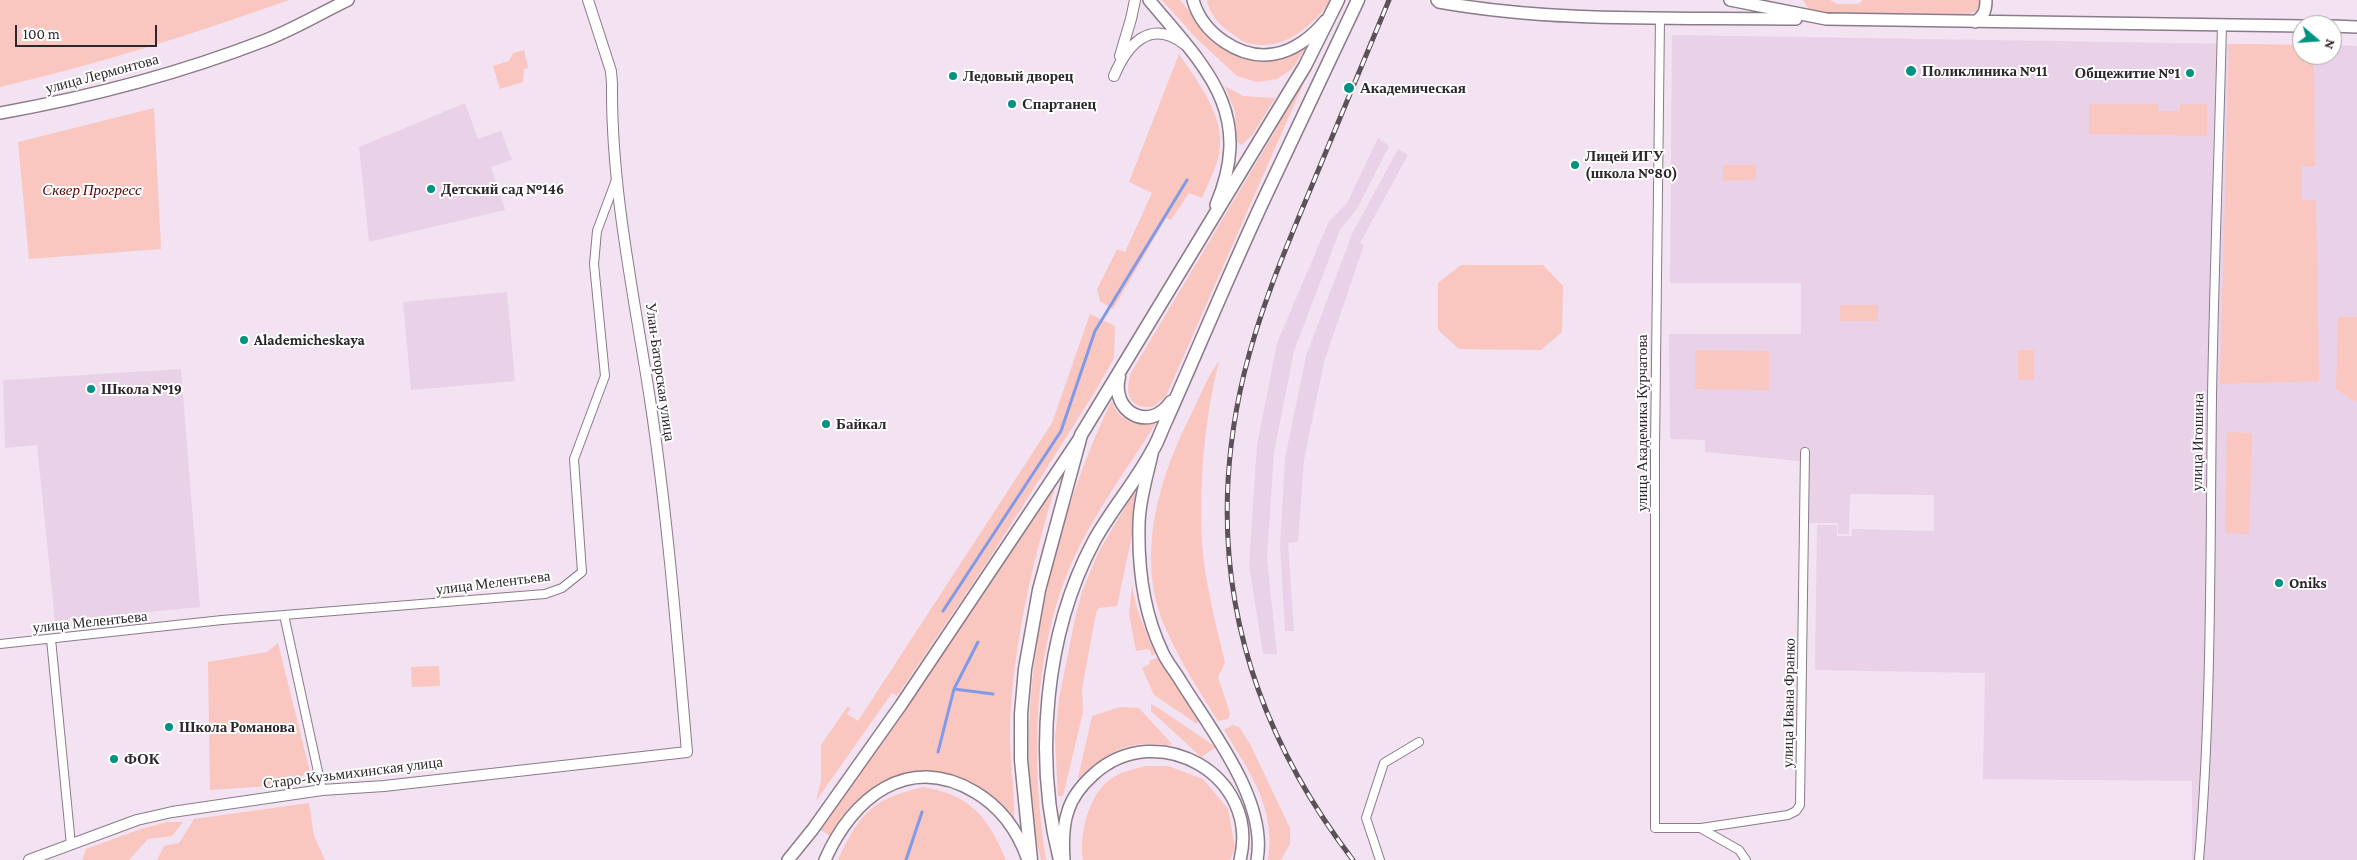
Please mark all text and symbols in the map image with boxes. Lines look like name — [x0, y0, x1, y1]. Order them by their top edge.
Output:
scale bar — [18, 15, 160, 47]
north arrow — [2292, 15, 2342, 65]
text: 100 m — [23, 26, 60, 42]
text: N — [2321, 37, 2339, 51]
street label: улица Лермонтова — [44, 50, 160, 98]
place label: Поликлиника №11 — [1922, 62, 2047, 80]
marker: Поликлиника №11 — [1904, 64, 1918, 78]
place label: Общежитие №1 — [2075, 64, 2180, 82]
place label: Ледовый дворец — [963, 67, 1073, 85]
marker: Общежитие №1 — [2184, 67, 2196, 79]
marker: Ледовый дворец — [947, 70, 959, 82]
place label: Академическая — [1360, 79, 1466, 97]
marker: Академическая — [1342, 81, 1356, 95]
place label: Спартанец — [1022, 95, 1096, 113]
marker: Спартанец — [1006, 98, 1018, 110]
place label: Лицей ИГУ (школа №80) — [1585, 147, 1678, 182]
marker: Лицей ИГУ (школа №80) — [1569, 159, 1581, 171]
place label: Детский сад №146 — [441, 180, 564, 198]
park label: Сквер Прогресс — [42, 181, 142, 199]
marker: Детский сад №146 — [425, 183, 437, 195]
street label: Улан-Баторская улица — [641, 301, 679, 443]
place label: Alademicheskaya — [254, 331, 365, 349]
marker: Alademicheskaya — [238, 334, 250, 346]
street label: улица Академика Курчатова — [1633, 334, 1651, 512]
place label: Школа №19 — [101, 380, 182, 398]
marker: Школа №19 — [85, 383, 97, 395]
street label: улица Игошина — [2188, 393, 2208, 491]
place label: Байкал — [836, 415, 887, 433]
marker: Байкал — [820, 418, 832, 430]
street label: улица Мелентьева — [435, 567, 551, 599]
place label: Oniks — [2289, 574, 2326, 592]
marker: Oniks — [2273, 577, 2285, 589]
street label: улица Мелентьева — [32, 607, 148, 637]
street label: улица Ивана Франко — [1779, 638, 1799, 768]
place label: Школа Романова — [179, 718, 295, 736]
marker: Школа Романова — [163, 721, 175, 733]
place label: ФОК — [124, 750, 160, 768]
marker: ФОК — [108, 753, 120, 765]
street label: Старо-Кузьмихинская улица — [262, 753, 444, 793]

